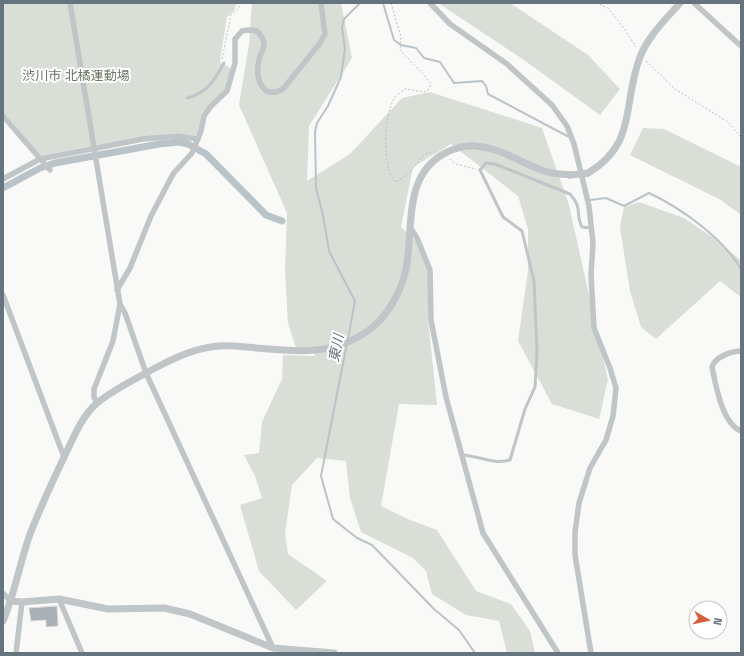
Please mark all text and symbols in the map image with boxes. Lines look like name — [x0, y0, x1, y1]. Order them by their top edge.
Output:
park label: 渋川市 北橘運動場 — [22, 67, 130, 84]
water label: 東川 — [324, 331, 348, 363]
north arrow — [688, 600, 728, 640]
text: N — [710, 617, 725, 626]

